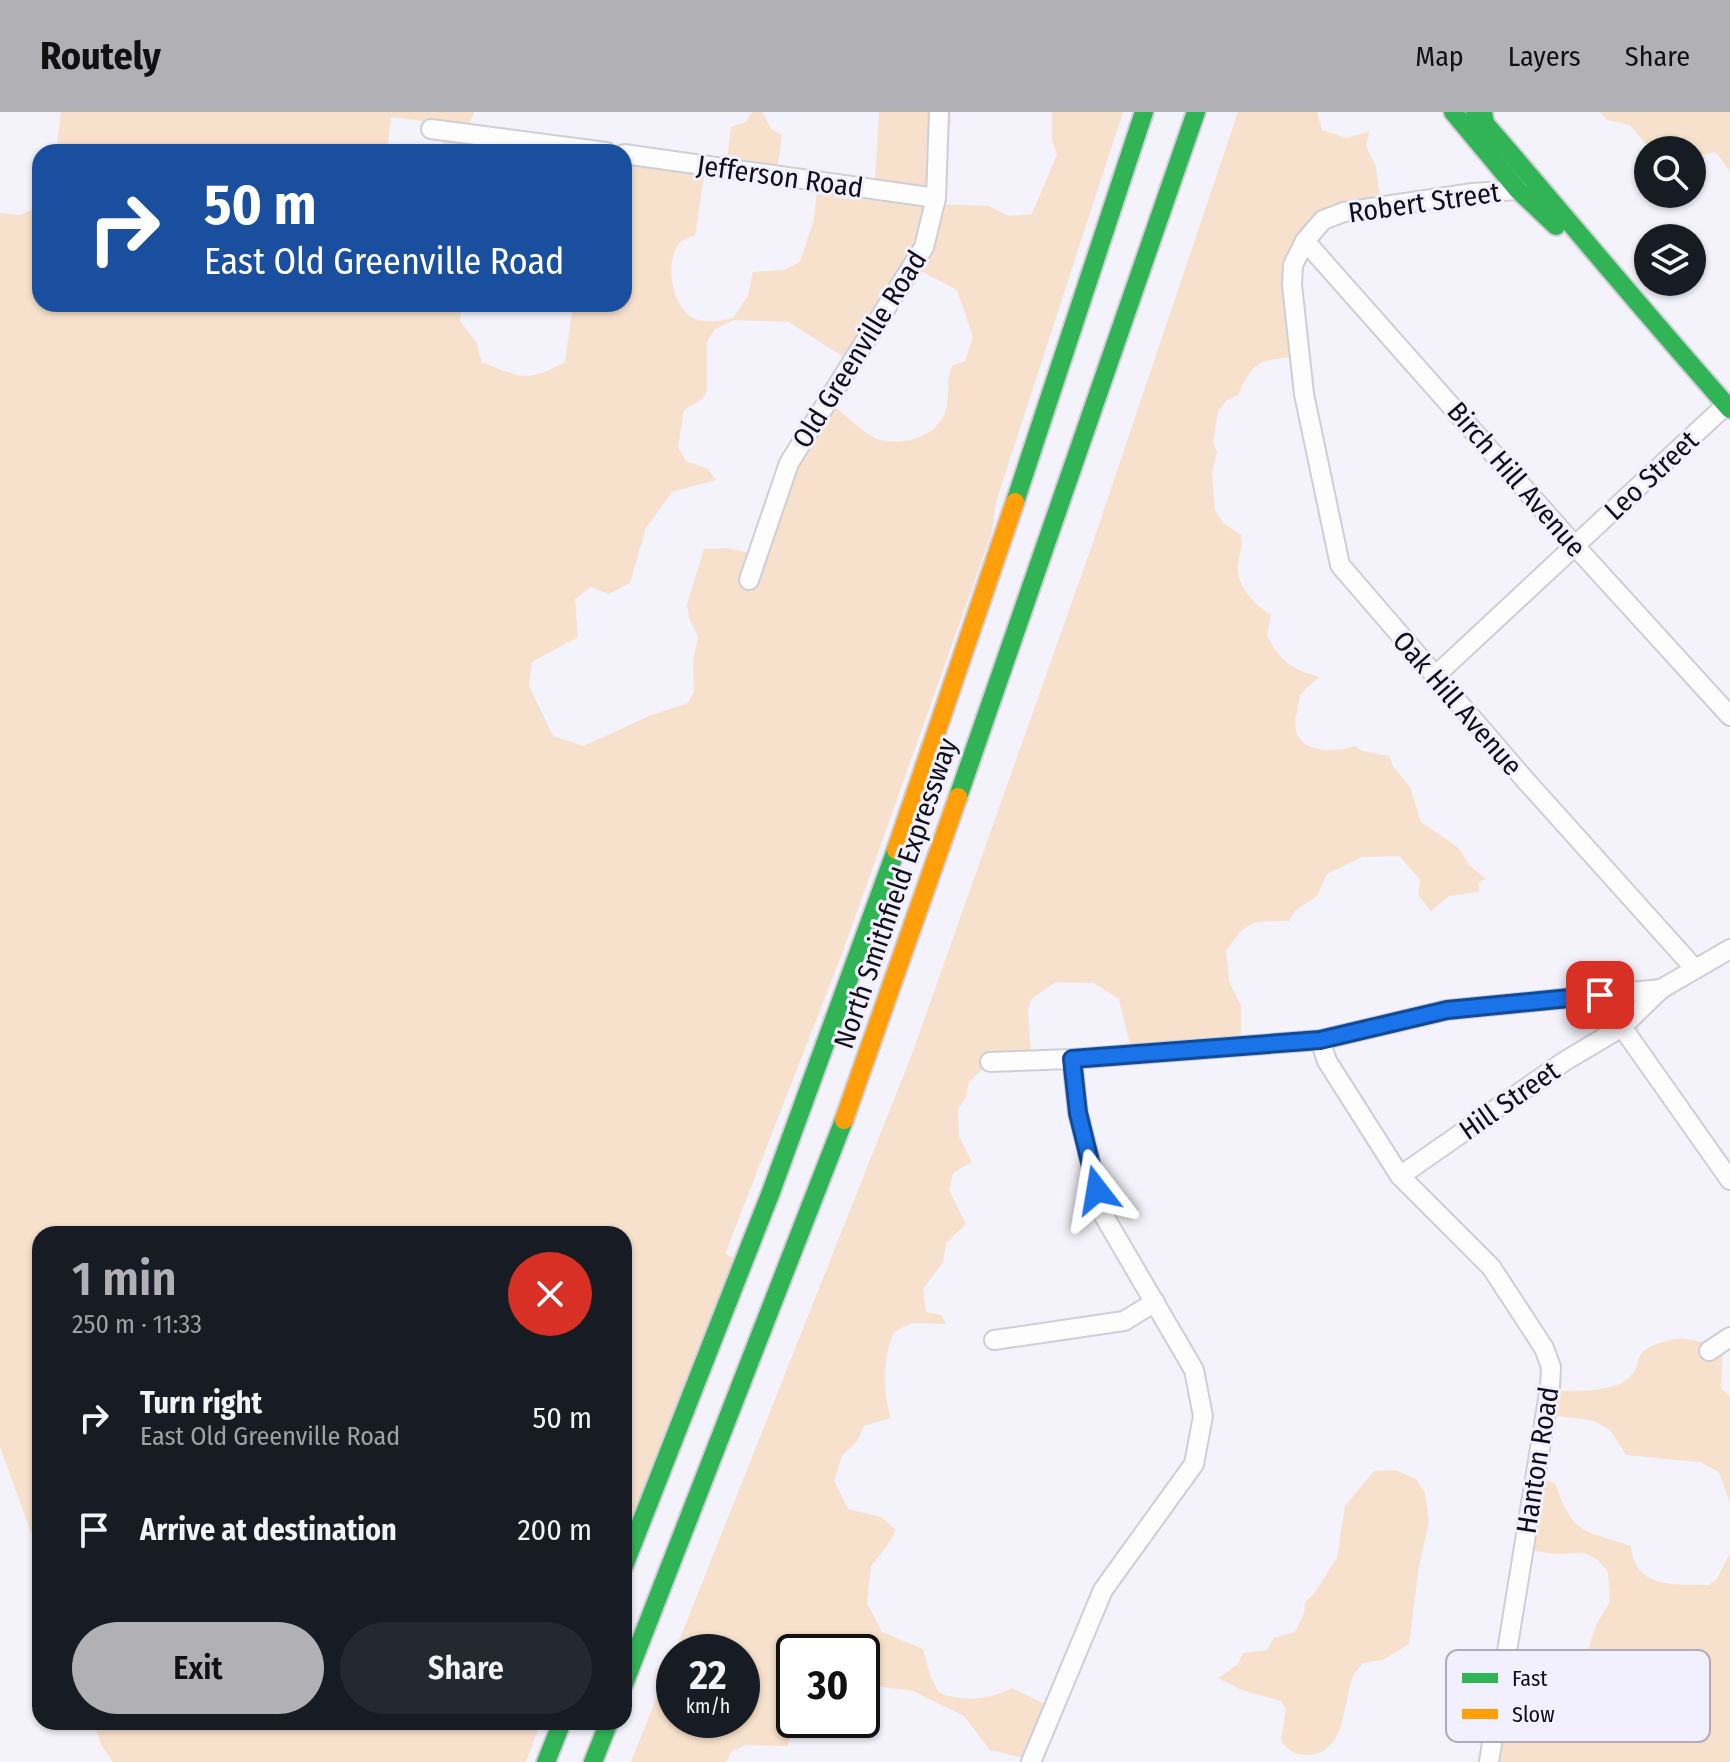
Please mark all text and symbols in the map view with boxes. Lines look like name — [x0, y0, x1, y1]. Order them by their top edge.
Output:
text: Routely — [40, 33, 161, 79]
text: Map — [1415, 40, 1464, 73]
text: Layers — [1508, 40, 1581, 73]
text: Share — [1625, 40, 1690, 73]
map controls — [1634, 136, 1706, 296]
button: search — [1634, 136, 1706, 208]
street label: Jefferson Road — [695, 148, 865, 204]
text: 50 m — [204, 172, 316, 239]
street label: Robert Street — [1346, 175, 1503, 229]
icon: right — [72, 176, 176, 280]
button: layers — [1634, 224, 1706, 296]
text: East Old Greenville Road — [204, 240, 564, 284]
street label: Old Greenville Road — [785, 245, 933, 454]
street label: Birch Hill Avenue — [1440, 395, 1593, 563]
street label: Leo Street — [1598, 423, 1706, 527]
street label: Oak Hill Avenue — [1386, 625, 1529, 782]
street label: North Smithfield Expressway — [827, 733, 964, 1053]
pin — [1566, 961, 1634, 1029]
icon: arrive — [1578, 973, 1622, 1017]
street label: Hill Street — [1453, 1054, 1566, 1147]
position arrow — [1055, 1148, 1139, 1232]
text: 1 min — [72, 1250, 177, 1308]
button: close — [508, 1252, 592, 1336]
text: 250 m · 11:33 — [72, 1309, 202, 1340]
street label: Hanton Road — [1510, 1384, 1565, 1536]
text: Turn right — [140, 1385, 262, 1421]
icon: right — [72, 1396, 116, 1440]
text: 50 m — [532, 1400, 592, 1436]
text: East Old Greenville Road — [140, 1421, 400, 1452]
icon: arrive — [72, 1508, 116, 1552]
text: Arrive at destination — [140, 1512, 397, 1548]
text: 200 m — [517, 1512, 592, 1548]
button: Exit — [72, 1622, 324, 1714]
button: Share — [340, 1622, 592, 1714]
speed limit sign: 30 — [776, 1634, 880, 1738]
legend — [1446, 1650, 1710, 1742]
text: 22 — [689, 1652, 727, 1700]
text: Fast — [1512, 1665, 1548, 1692]
text: km/h — [686, 1694, 730, 1718]
text: Slow — [1512, 1701, 1555, 1728]

